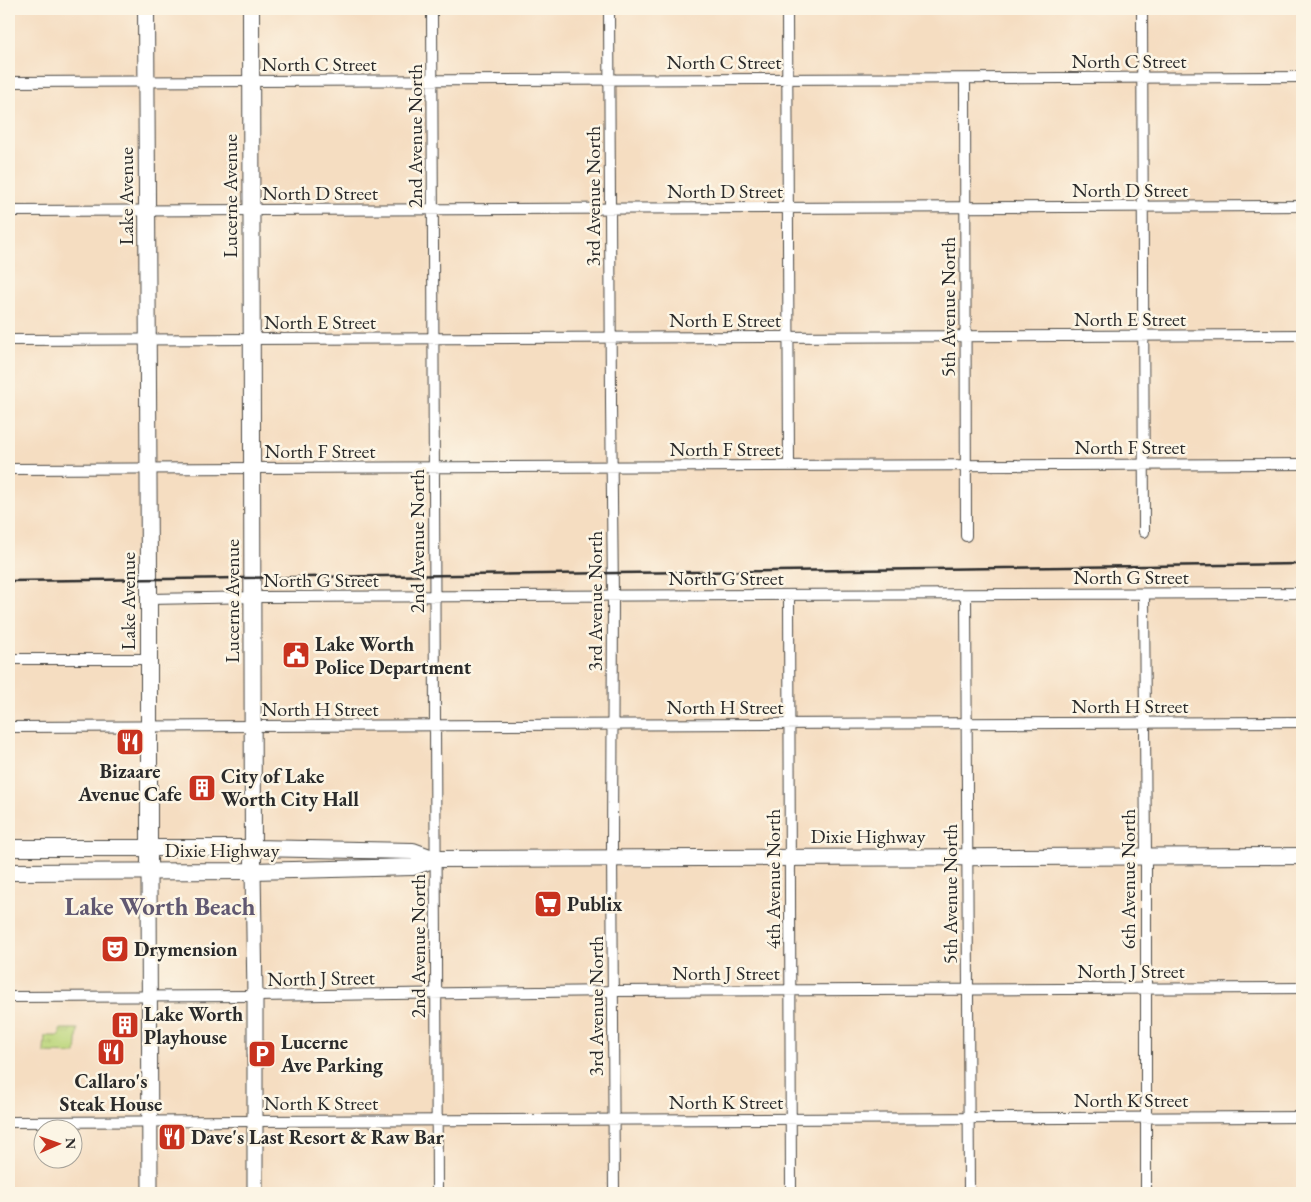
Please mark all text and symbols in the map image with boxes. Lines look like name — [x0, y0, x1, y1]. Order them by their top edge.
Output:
street label: North C Street — [1071, 48, 1187, 74]
street label: North C Street — [666, 49, 782, 75]
street label: North C Street — [261, 51, 377, 77]
street label: 2nd Avenue North — [402, 64, 428, 208]
street label: 3rd Avenue North — [580, 126, 606, 266]
street label: Lucerne Avenue — [217, 134, 243, 258]
street label: Lake Avenue — [113, 147, 139, 245]
street label: North D Street — [1072, 177, 1189, 203]
street label: North D Street — [667, 178, 784, 204]
street label: North D Street — [262, 180, 379, 206]
street label: 5th Avenue North — [935, 237, 961, 377]
street label: North E Street — [1074, 306, 1187, 332]
street label: North E Street — [669, 307, 782, 333]
street label: North E Street — [264, 309, 377, 335]
street label: North F Street — [1074, 434, 1186, 460]
street label: North F Street — [669, 436, 781, 462]
street label: North F Street — [264, 438, 376, 464]
street label: 2nd Avenue North — [404, 469, 430, 613]
street label: 3rd Avenue North — [582, 531, 608, 671]
street label: Lucerne Avenue — [219, 539, 245, 663]
street label: Lake Avenue — [115, 552, 141, 650]
street label: North G Street — [1073, 564, 1189, 590]
street label: North G Street — [668, 565, 784, 591]
street label: North G Street — [263, 567, 379, 593]
place label: Lake Worth Police Department — [315, 631, 472, 680]
public building icon: Lake Worth Police Department — [281, 640, 311, 670]
street label: North H Street — [1071, 693, 1189, 719]
street label: North H Street — [666, 694, 784, 720]
street label: North H Street — [261, 696, 379, 722]
restaurant icon: Bizaare Avenue Cafe — [115, 727, 145, 757]
place label: Bizaare Avenue Cafe — [77, 758, 182, 807]
place label: City of Lake Worth City Hall — [221, 763, 359, 812]
building icon: City of Lake Worth City Hall — [187, 773, 217, 803]
street label: 4th Avenue North — [760, 809, 786, 949]
street label: 6th Avenue North — [1115, 809, 1141, 949]
street label: Dixie Highway — [811, 823, 926, 849]
street label: 5th Avenue North — [937, 824, 963, 964]
street label: Dixie Highway — [165, 837, 280, 863]
street label: 2nd Avenue North — [405, 874, 431, 1018]
supermarket icon: Publix — [533, 889, 563, 919]
district label: Lake Worth Beach — [65, 890, 255, 922]
place label: Publix — [567, 891, 622, 917]
theatre icon: Drymension — [100, 934, 130, 964]
place label: Drymension — [134, 936, 238, 962]
street label: 3rd Avenue North — [583, 936, 609, 1076]
street label: North J Street — [1077, 958, 1186, 984]
street label: North J Street — [672, 960, 781, 986]
street label: North J Street — [267, 964, 376, 992]
place label: Lake Worth Playhouse — [144, 1001, 243, 1050]
building icon: Lake Worth Playhouse — [110, 1010, 140, 1040]
place label: Lucerne Ave Parking — [280, 1029, 384, 1078]
restaurant icon: Callaro's Steak House — [96, 1037, 126, 1067]
parking icon: Lucerne Ave Parking — [247, 1039, 277, 1069]
place label: Callaro's Steak House — [60, 1068, 162, 1117]
street label: North K Street — [1074, 1087, 1189, 1113]
street label: North K Street — [669, 1089, 784, 1115]
street label: North K Street — [264, 1090, 379, 1116]
north arrow — [32, 1120, 82, 1170]
restaurant icon: Dave's Last Resort & Raw Bar — [157, 1122, 187, 1152]
place label: Dave's Last Resort & Raw Bar — [191, 1124, 444, 1150]
text: N — [62, 1138, 80, 1150]

